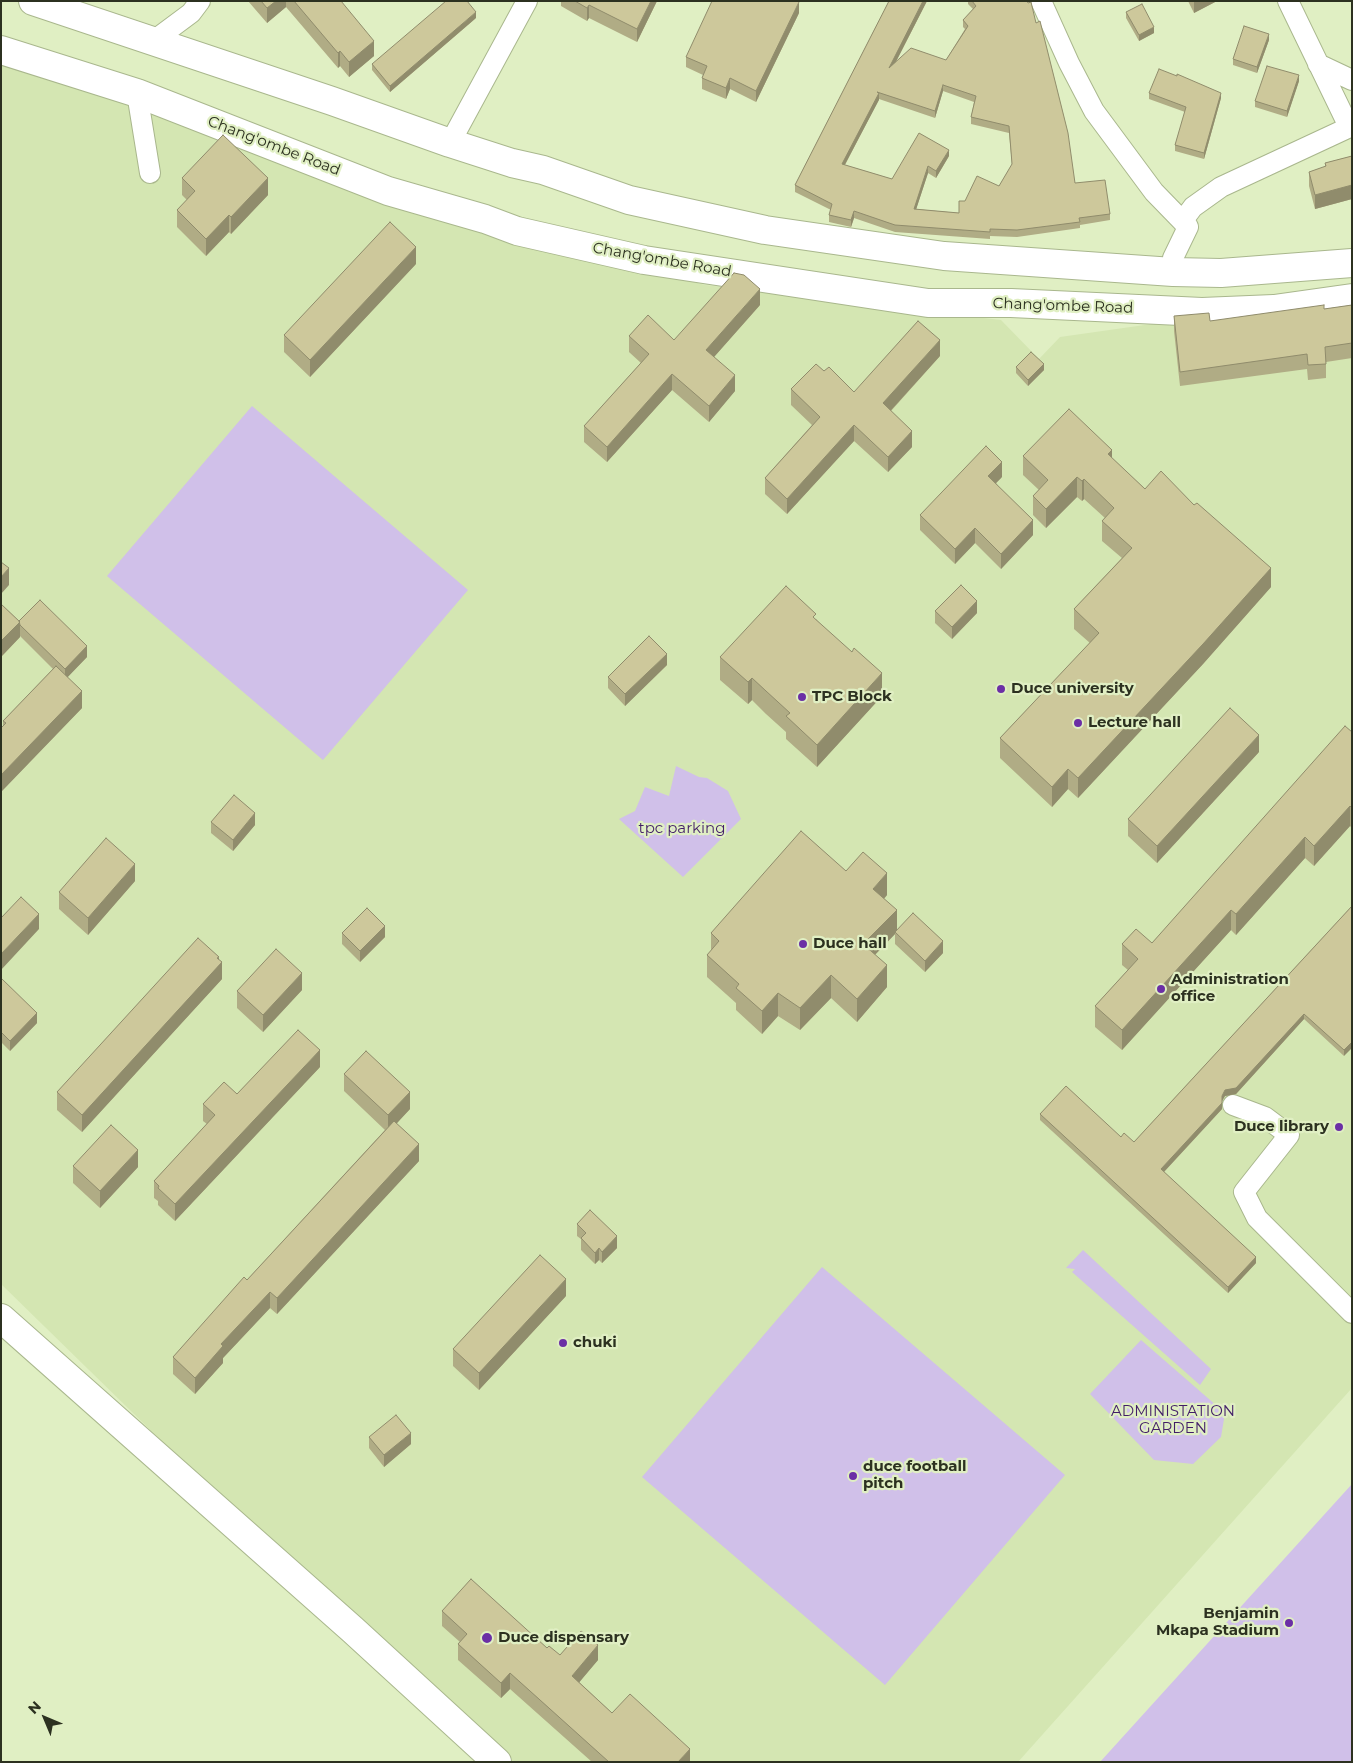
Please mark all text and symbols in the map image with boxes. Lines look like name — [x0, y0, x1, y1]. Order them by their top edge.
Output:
street label: Chang'ombe Road — [205, 112, 343, 180]
street label: Chang'ombe Road — [591, 239, 733, 281]
street label: Chang'ombe Road — [992, 295, 1134, 317]
place label: Duce university — [1011, 680, 1134, 698]
marker: Duce university — [995, 683, 1007, 695]
place label: TPC Block — [812, 688, 892, 706]
marker: TPC Block — [796, 691, 808, 703]
place label: Lecture hall — [1088, 714, 1181, 732]
marker: Lecture hall — [1072, 717, 1084, 729]
park label: tpc parking — [639, 820, 725, 838]
place label: Duce hall — [813, 935, 887, 953]
marker: Duce hall — [797, 938, 809, 950]
place label: Administration office — [1171, 971, 1289, 1006]
marker: Administration office — [1155, 983, 1167, 995]
place label: Duce library — [1234, 1118, 1329, 1136]
marker: Duce library — [1333, 1121, 1345, 1133]
place label: chuki — [573, 1334, 617, 1352]
marker: chuki — [557, 1337, 569, 1349]
park label: ADMINISTATION GARDEN — [1111, 1403, 1235, 1438]
place label: duce football pitch — [863, 1458, 967, 1493]
marker: duce football pitch — [847, 1470, 859, 1482]
place label: Benjamin Mkapa Stadium — [1156, 1605, 1279, 1640]
marker: Benjamin Mkapa Stadium — [1283, 1617, 1295, 1629]
place label: Duce dispensary — [498, 1629, 629, 1647]
marker: Duce dispensary — [480, 1631, 494, 1645]
north arrow — [20, 1693, 70, 1743]
text: N — [24, 1697, 45, 1718]

